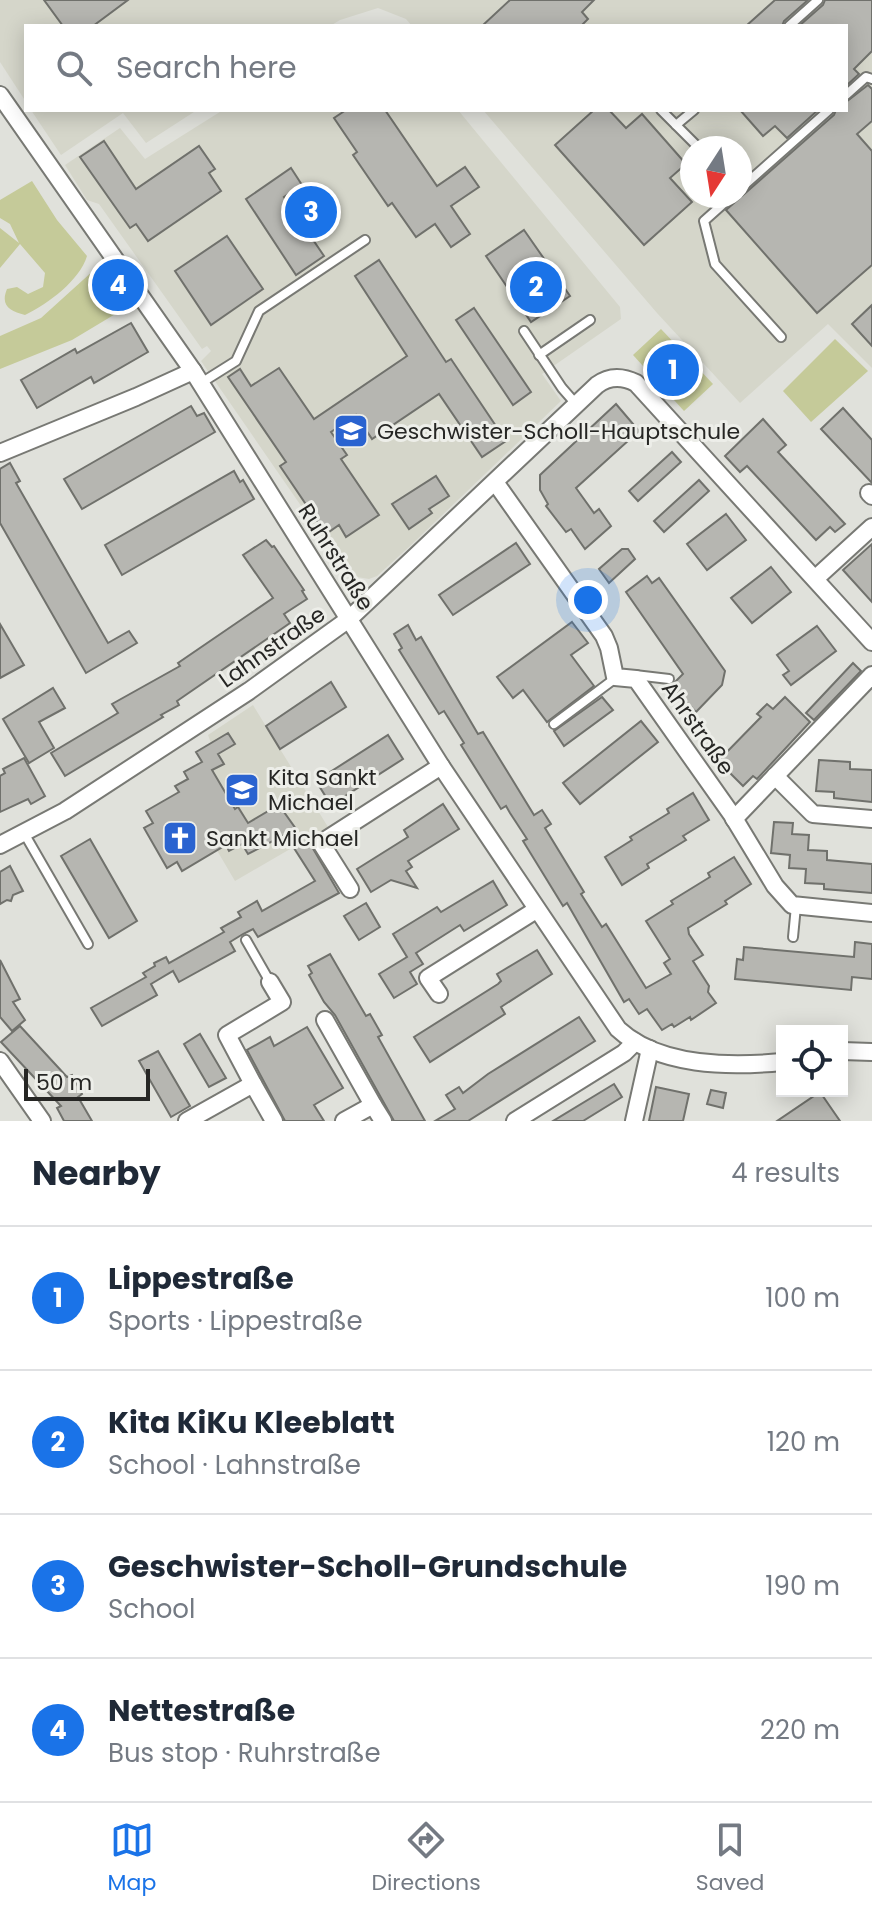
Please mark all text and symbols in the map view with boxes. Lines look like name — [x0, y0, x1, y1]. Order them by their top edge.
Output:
search box — [24, 24, 848, 112]
icon: search — [52, 46, 96, 90]
text: Search here — [116, 46, 297, 89]
north arrow — [680, 136, 752, 208]
pin: 3 — [285, 182, 337, 242]
pin: 4 — [92, 255, 144, 315]
pin: 2 — [510, 257, 562, 317]
pin: 1 — [647, 340, 699, 400]
school or university icon: Geschwister-Scholl-Hauptschule — [332, 412, 370, 450]
place label: Geschwister-Scholl-Hauptschule — [377, 416, 740, 447]
street label: Ruhrstraße — [291, 498, 381, 616]
your location — [568, 580, 608, 620]
street label: Lahnstraße — [212, 599, 332, 695]
street label: Ahrstraße — [654, 675, 742, 781]
place label: Kita Sankt Michael — [268, 762, 377, 818]
school or university icon: Kita Sankt Michael — [223, 771, 261, 809]
church icon: Sankt Michael — [161, 819, 199, 857]
place label: Sankt Michael — [206, 823, 359, 854]
map controls — [776, 1025, 848, 1097]
button: locate — [776, 1025, 848, 1097]
scale bar — [24, 1065, 150, 1101]
text: 50 m — [36, 1067, 92, 1098]
text: Nearby — [32, 1149, 161, 1197]
text: 4 results — [731, 1155, 840, 1191]
text: Lippestraße — [108, 1257, 294, 1300]
text: 1 — [53, 1280, 63, 1316]
text: 100 m — [765, 1280, 840, 1316]
text: Sports · Lippestraße — [108, 1303, 363, 1339]
text: Kita KiKu Kleeblatt — [108, 1401, 395, 1444]
text: 2 — [51, 1424, 65, 1460]
text: 120 m — [767, 1424, 840, 1460]
text: School · Lahnstraße — [108, 1447, 361, 1483]
text: Geschwister-Scholl-Grundschule — [108, 1545, 627, 1588]
text: 3 — [50, 1568, 66, 1604]
text: 190 m — [765, 1568, 840, 1604]
text: School — [108, 1591, 195, 1627]
text: Nettestraße — [108, 1689, 295, 1732]
text: 4 — [49, 1712, 67, 1748]
text: 220 m — [760, 1712, 840, 1748]
text: Bus stop · Ruhrstraße — [108, 1735, 381, 1771]
tab: Map — [108, 1818, 156, 1899]
tab: Directions — [371, 1818, 481, 1899]
tab: Saved — [696, 1818, 764, 1899]

